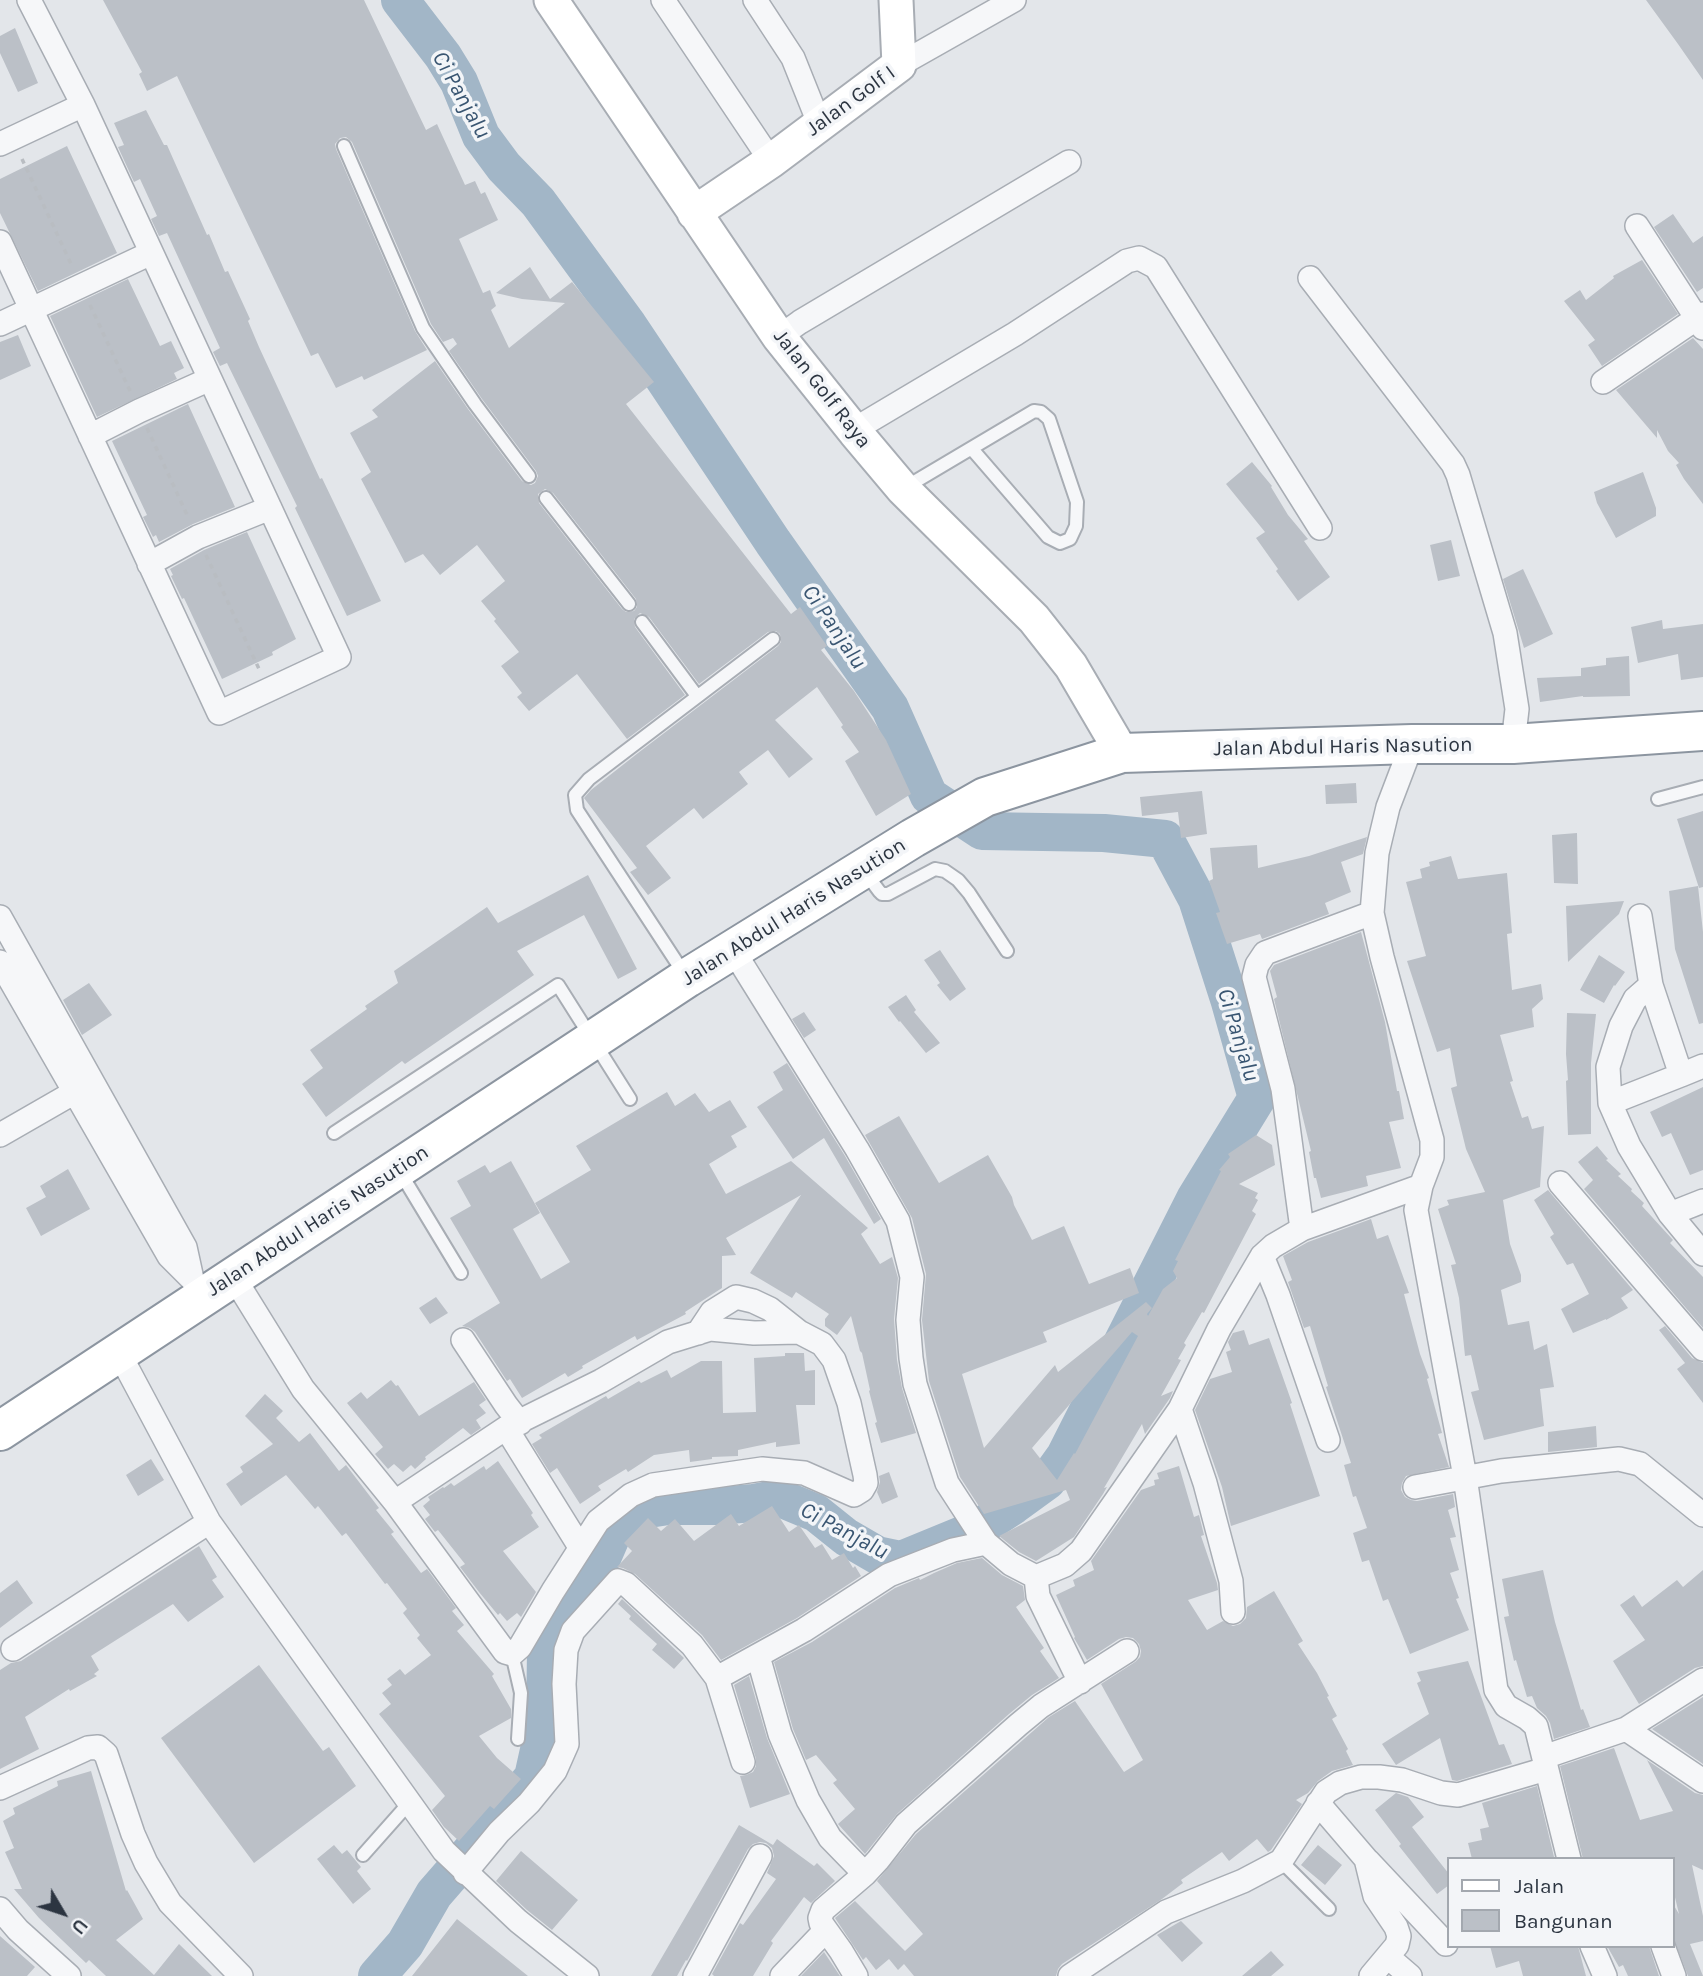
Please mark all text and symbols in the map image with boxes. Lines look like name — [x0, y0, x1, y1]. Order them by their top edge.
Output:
water label: Ci Panjalu — [426, 46, 496, 144]
street label: Jalan Golf I — [801, 60, 901, 142]
street label: Jalan Golf Raya — [768, 325, 876, 453]
water label: Ci Panjalu — [796, 580, 872, 674]
street label: Jalan Abdul Haris Nasution — [1213, 732, 1473, 762]
street label: Jalan Abdul Haris Nasution — [677, 833, 911, 991]
water label: Ci Panjalu — [1211, 985, 1265, 1085]
street label: Jalan Abdul Haris Nasution — [202, 1140, 434, 1302]
water label: Ci Panjalu — [795, 1496, 893, 1566]
legend — [1448, 1857, 1675, 1948]
text: Jalan — [1514, 1874, 1564, 1898]
north arrow — [28, 1878, 98, 1948]
text: Bangunan — [1514, 1909, 1613, 1933]
text: U — [67, 1914, 92, 1938]

